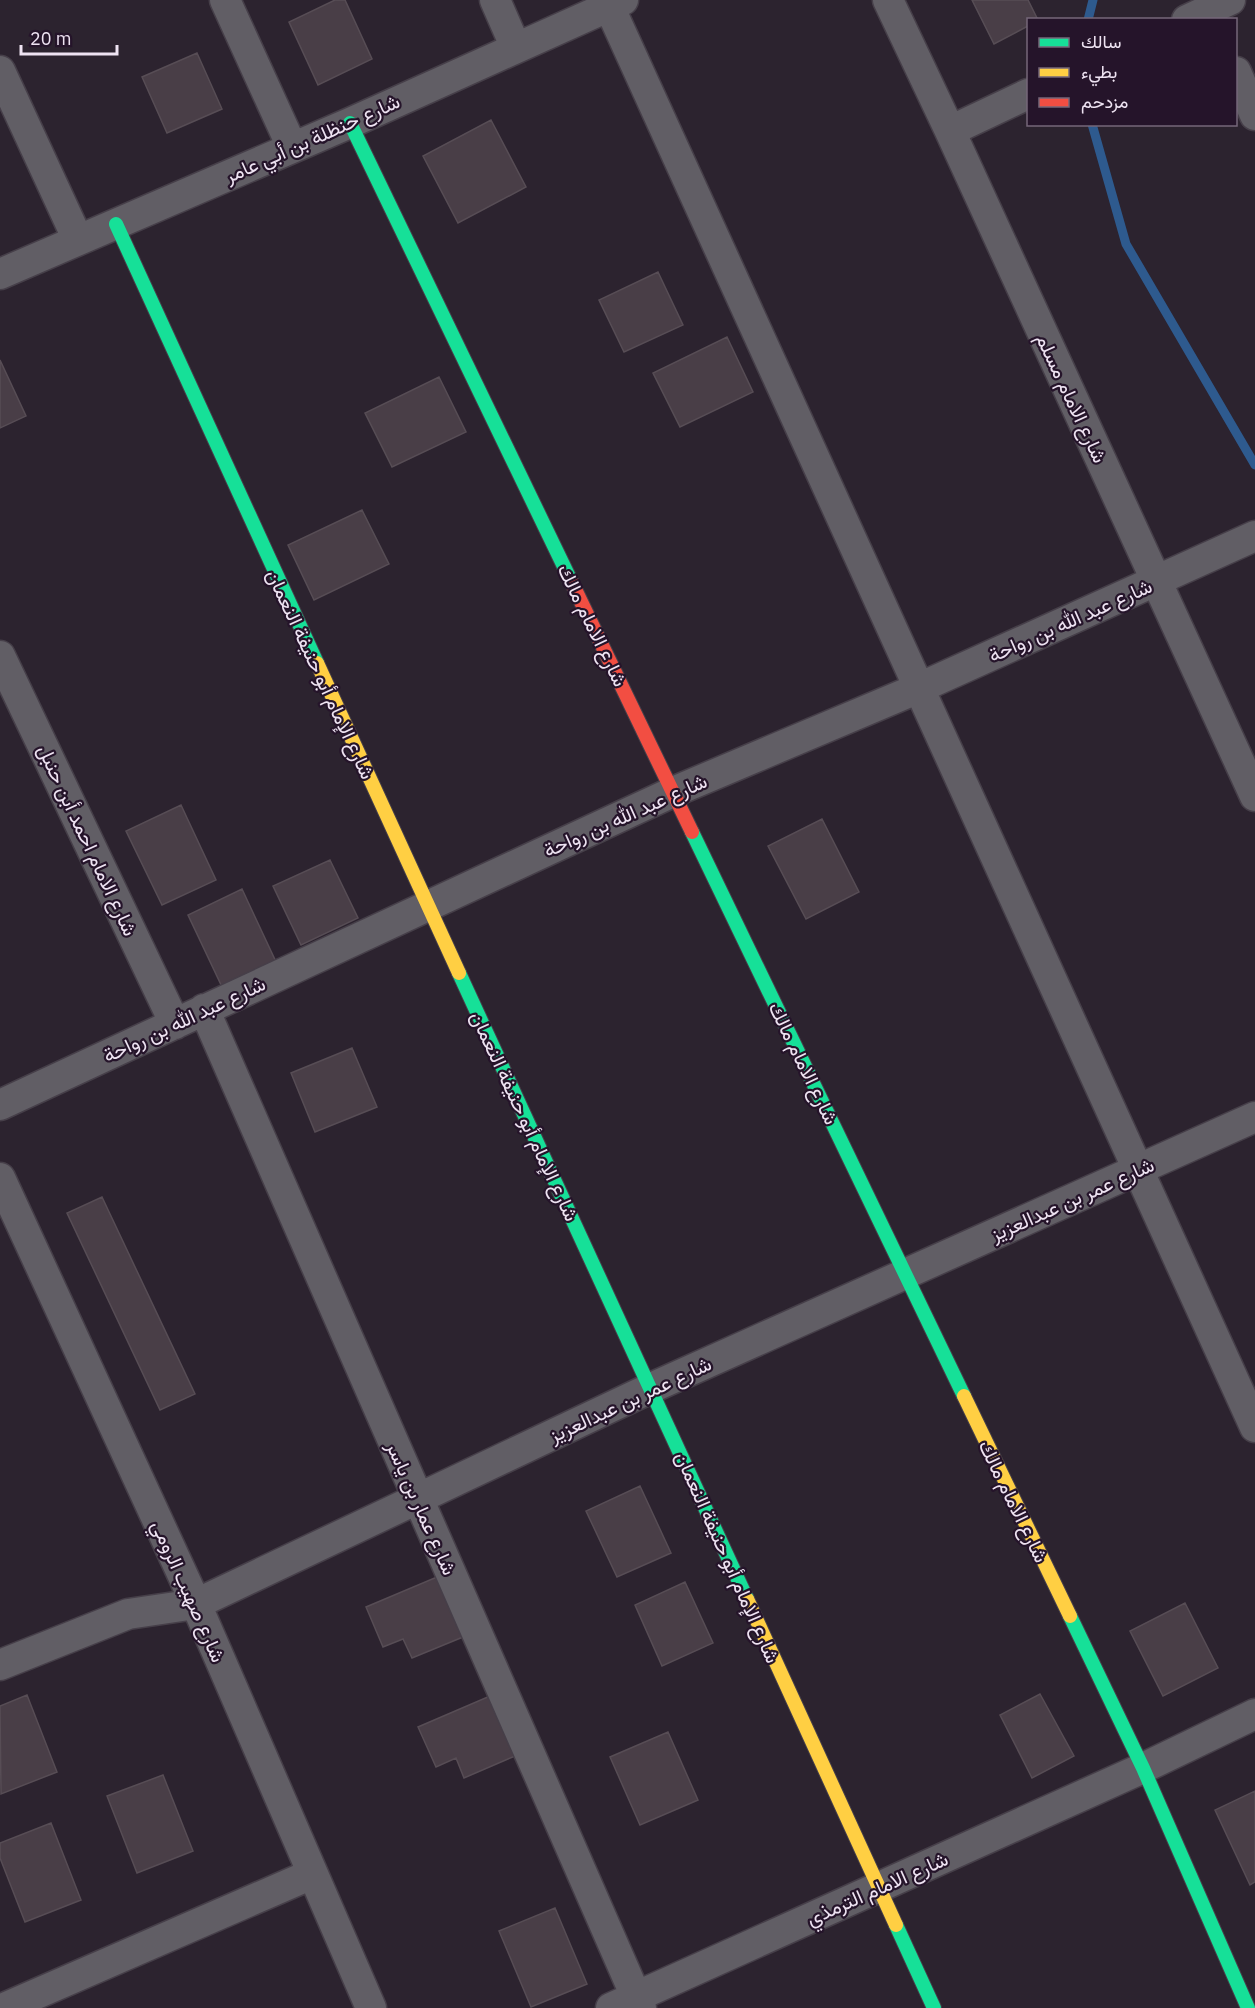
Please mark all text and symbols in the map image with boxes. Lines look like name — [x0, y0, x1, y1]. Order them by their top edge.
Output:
scale bar — [21, 18, 117, 56]
legend — [1027, 18, 1237, 126]
text: 20 m — [30, 27, 72, 50]
text: سالك — [1081, 30, 1121, 53]
text: بطيء — [1081, 60, 1117, 87]
street label: شارع حنظلة بن أبي عامر — [219, 87, 406, 193]
text: مزدحم — [1081, 90, 1128, 114]
street label: شارع الامام مسلم — [1029, 329, 1114, 468]
street label: شارع الامام مالك — [551, 559, 634, 691]
street label: شارع الإمام أبو حنيفة النعمان — [259, 565, 382, 784]
street label: شارع عبد الله بن رواحة — [984, 572, 1156, 669]
street label: شارع الامام احمد أبن حنبل — [31, 740, 144, 941]
street label: شارع عبد الله بن رواحة — [539, 767, 711, 864]
street label: شارع عبد الله بن رواحة — [98, 969, 270, 1069]
street label: شارع الامام مالك — [762, 997, 845, 1129]
street label: شارع الإمام أبو حنيفة النعمان — [463, 1007, 586, 1226]
street label: شارع عمر بن عبدالعزيز — [985, 1151, 1159, 1249]
street label: شارع عمر بن عبدالعزيز — [543, 1349, 716, 1450]
street label: شارع الامام مالك — [972, 1435, 1055, 1567]
street label: شارع عمار بن ياسر — [379, 1436, 464, 1580]
street label: شارع الإمام أبو حنيفة النعمان — [668, 1447, 787, 1667]
street label: شارع صهيب الرومي — [142, 1516, 232, 1668]
street label: شارع الامام الترمذي — [802, 1845, 954, 1935]

